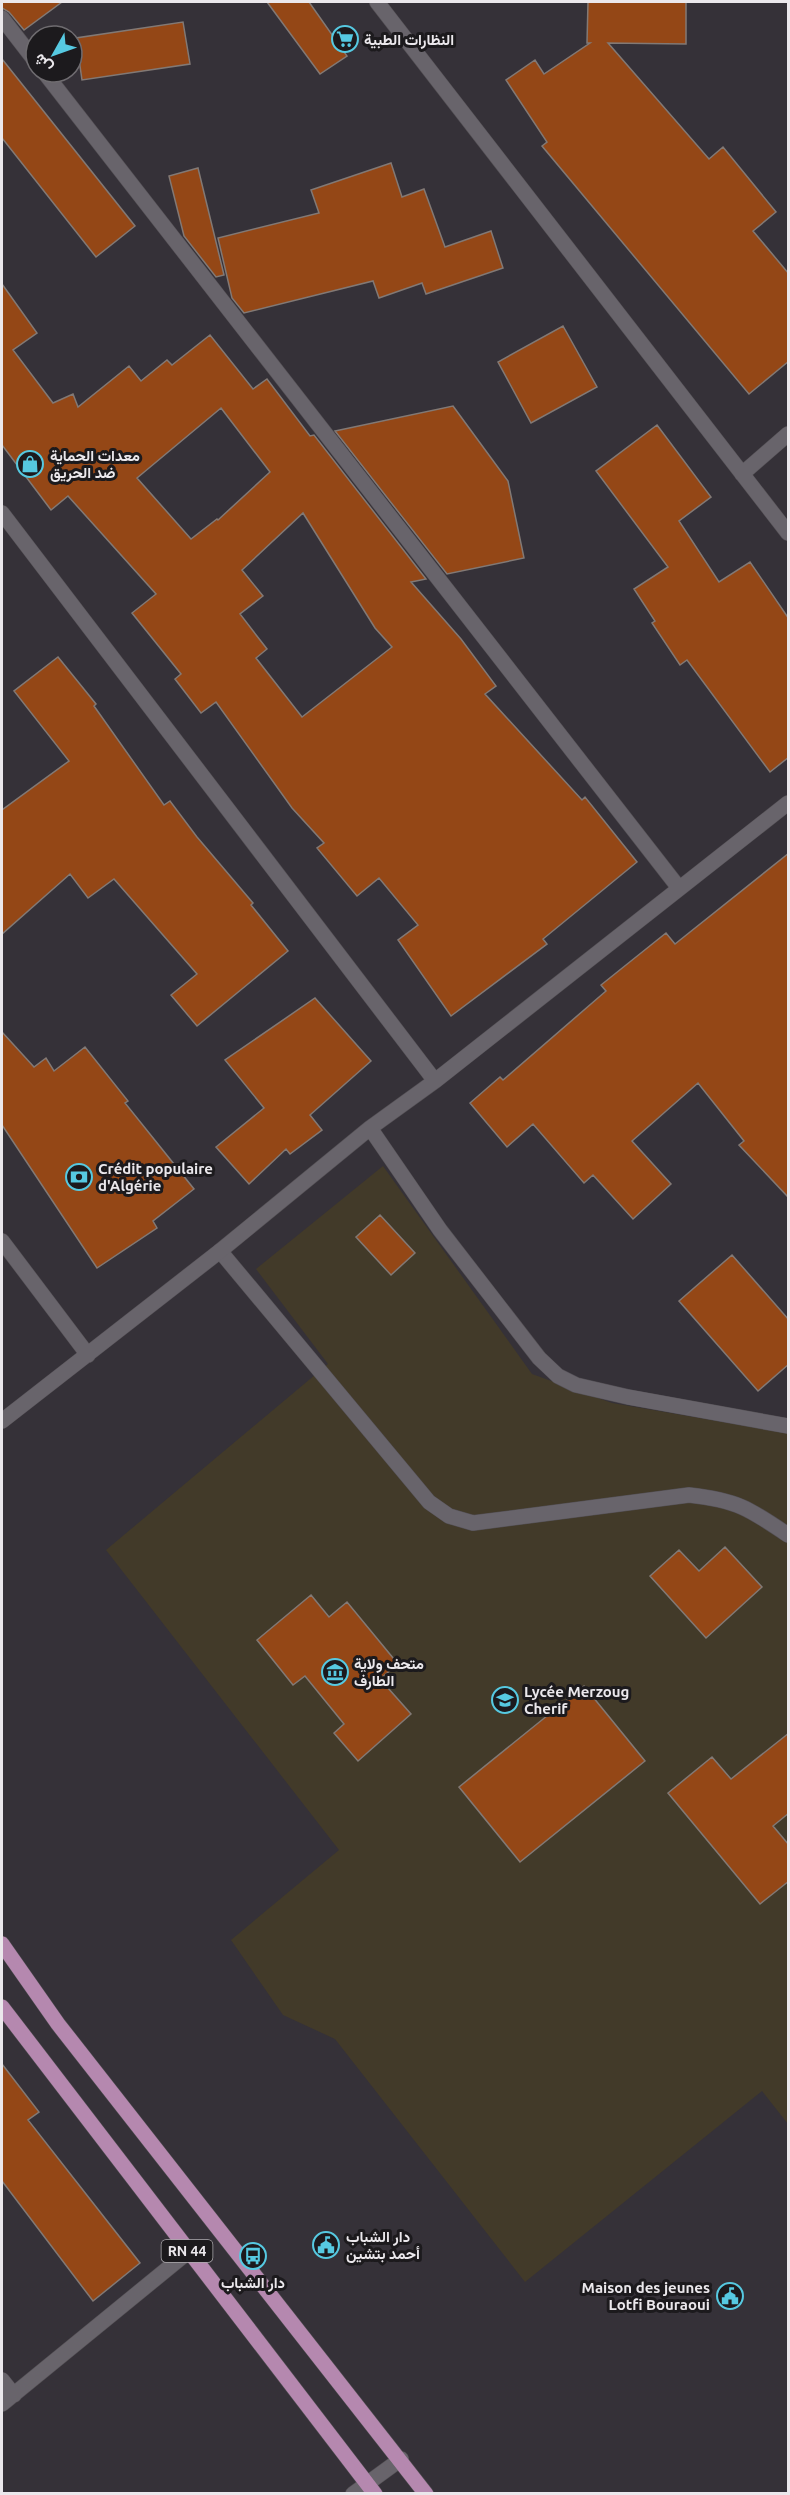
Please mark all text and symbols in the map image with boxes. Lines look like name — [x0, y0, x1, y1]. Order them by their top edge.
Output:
north arrow — [24, 24, 84, 84]
supermarket icon: النظارات الطبية — [330, 24, 360, 54]
place label: النظارات الطبية — [364, 31, 454, 49]
text: ش — [29, 50, 56, 77]
place label: معدات الحماية ضد الحريق — [50, 447, 140, 482]
shop icon: معدات الحماية ضد الحريق — [15, 449, 45, 479]
place label: Crédit populaire d'Algérie — [98, 1160, 213, 1194]
bank icon: Crédit populaire d'Algérie — [64, 1162, 94, 1192]
place label: متحف ولاية الطارف — [354, 1655, 424, 1690]
museum icon: متحف ولاية الطارف — [320, 1657, 350, 1687]
place label: Lycée Merzoug Cherif — [524, 1683, 629, 1717]
school or university icon: Lycée Merzoug Cherif — [490, 1685, 520, 1715]
place label: دار الشباب أحمد بتشين — [346, 2228, 420, 2263]
public building icon: دار الشباب أحمد بتشين — [311, 2230, 341, 2260]
road number: RN 44 — [162, 2240, 213, 2262]
bus stop icon: دار الشباب — [238, 2241, 268, 2271]
place label: دار الشباب — [221, 2274, 285, 2292]
place label: Maison des jeunes Lotfi Bouraoui — [582, 2279, 710, 2313]
public building icon: Maison des jeunes Lotfi Bouraoui — [715, 2281, 745, 2311]

